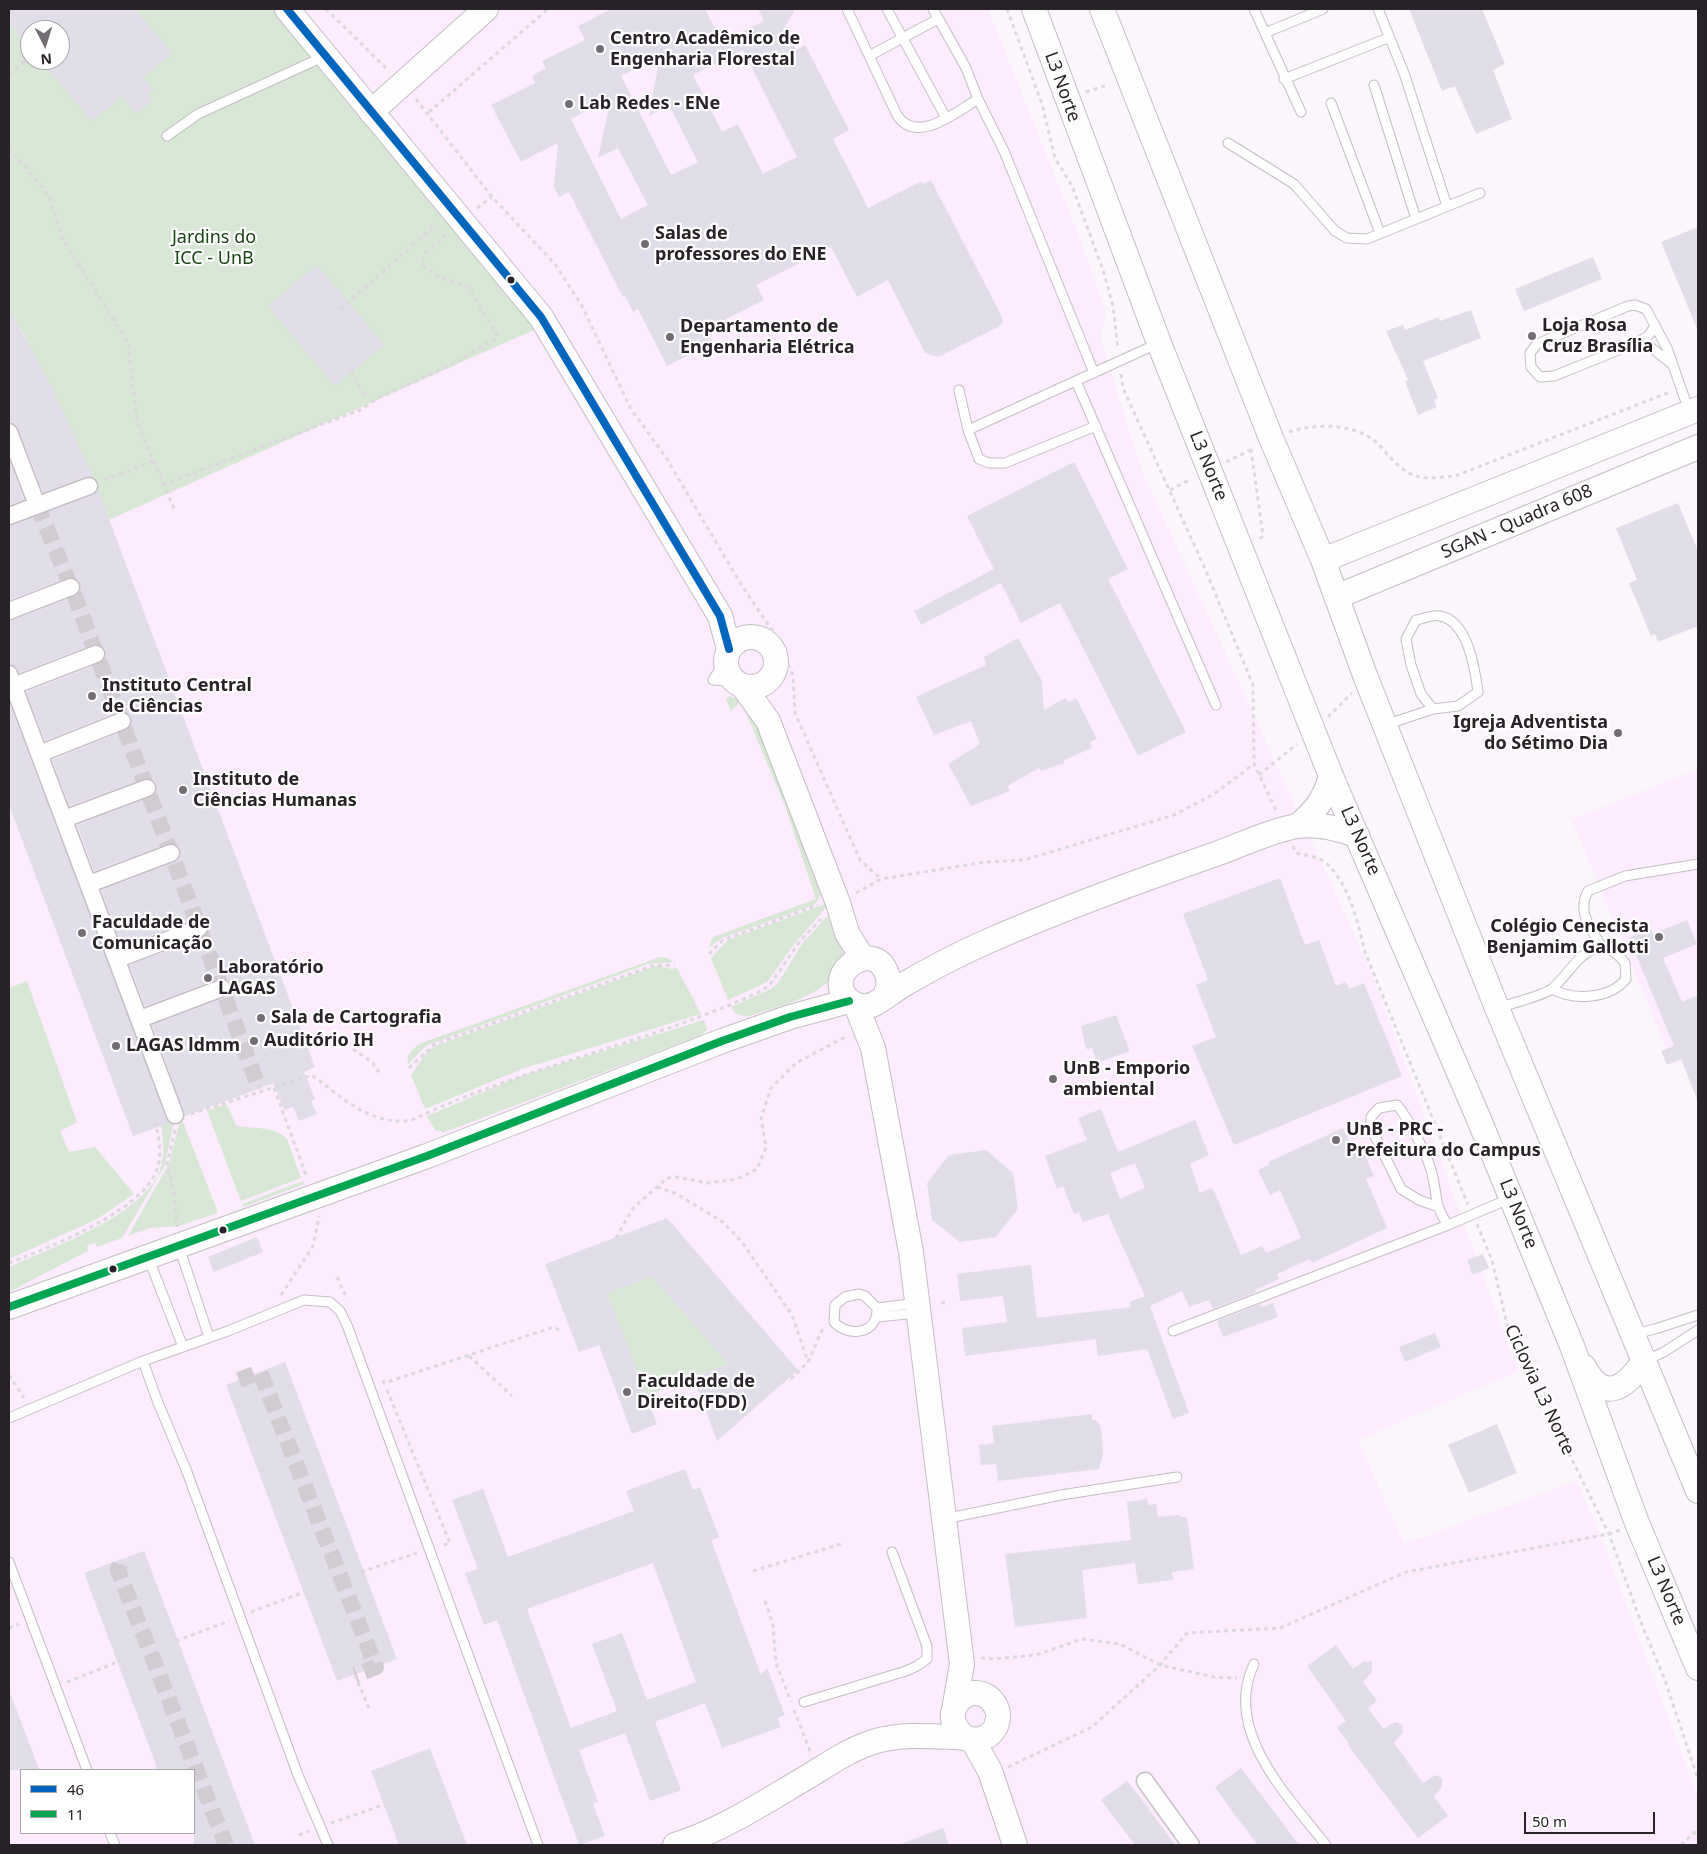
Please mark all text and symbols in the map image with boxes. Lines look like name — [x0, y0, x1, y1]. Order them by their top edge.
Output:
north arrow — [20, 20, 70, 70]
place label: Centro Acadêmico de Engenharia Florestal — [610, 28, 800, 70]
marker: Centro Acadêmico de Engenharia Florestal — [594, 43, 606, 55]
text: N — [40, 49, 53, 69]
street label: L3 Norte — [1039, 49, 1085, 125]
place label: Lab Redes - ENe — [579, 93, 720, 115]
marker: Lab Redes - ENe — [563, 98, 575, 110]
place label: Salas de professores do ENE — [655, 223, 827, 266]
park label: Jardins do ICC - UnB — [172, 227, 256, 270]
marker: Salas de professores do ENE — [639, 238, 651, 250]
unlabelled marker — [506, 275, 516, 285]
place label: Loja Rosa Cruz Brasília — [1542, 315, 1653, 358]
place label: Departamento de Engenharia Elétrica — [680, 316, 854, 358]
marker: Loja Rosa Cruz Brasília — [1526, 330, 1538, 342]
marker: Departamento de Engenharia Elétrica — [664, 331, 676, 343]
street label: L3 Norte — [1184, 428, 1232, 504]
street label: SGAN - Quadra 608 — [1438, 480, 1596, 564]
place label: Instituto Central de Ciências — [102, 675, 252, 718]
marker: Instituto Central de Ciências — [86, 690, 98, 702]
place label: Igreja Adventista do Sétimo Dia — [1453, 712, 1608, 754]
marker: Igreja Adventista do Sétimo Dia — [1612, 727, 1624, 739]
place label: Instituto de Ciências Humanas — [193, 769, 357, 812]
marker: Instituto de Ciências Humanas — [177, 784, 189, 796]
street label: L3 Norte — [1335, 803, 1385, 879]
place label: Faculdade de Comunicação — [92, 912, 213, 954]
place label: Colégio Cenecista Benjamim Gallotti — [1486, 916, 1649, 959]
marker: Faculdade de Comunicação — [76, 927, 88, 939]
marker: Colégio Cenecista Benjamim Gallotti — [1653, 931, 1665, 943]
place label: Laboratório LAGAS — [218, 957, 324, 1000]
marker: Laboratório LAGAS — [202, 972, 214, 984]
place label: Sala de Cartografia — [271, 1007, 442, 1029]
marker: Sala de Cartografia — [255, 1012, 267, 1024]
place label: Auditório IH — [264, 1030, 374, 1052]
place label: LAGAS ldmm — [126, 1035, 240, 1057]
marker: Auditório IH — [248, 1035, 260, 1047]
marker: LAGAS ldmm — [110, 1040, 122, 1052]
place label: UnB - Emporio ambiental — [1063, 1058, 1190, 1100]
marker: UnB - Emporio ambiental — [1047, 1073, 1059, 1085]
place label: UnB - PRC - Prefeitura do Campus — [1346, 1119, 1541, 1162]
marker: UnB - PRC - Prefeitura do Campus — [1330, 1134, 1342, 1146]
street label: L3 Norte — [1494, 1176, 1542, 1252]
unlabelled marker — [218, 1225, 228, 1235]
unlabelled marker — [108, 1264, 118, 1274]
street label: Ciclovia L3 Norte — [1499, 1321, 1579, 1459]
place label: Faculdade de Direito(FDD) — [637, 1371, 755, 1414]
marker: Faculdade de Direito(FDD) — [621, 1386, 633, 1398]
street label: L3 Norte — [1642, 1553, 1690, 1629]
legend — [20, 1769, 195, 1834]
text: 46 — [67, 1779, 84, 1799]
scale bar — [1527, 1802, 1658, 1834]
text: 11 — [67, 1804, 84, 1824]
text: 50 m — [1532, 1811, 1567, 1831]

